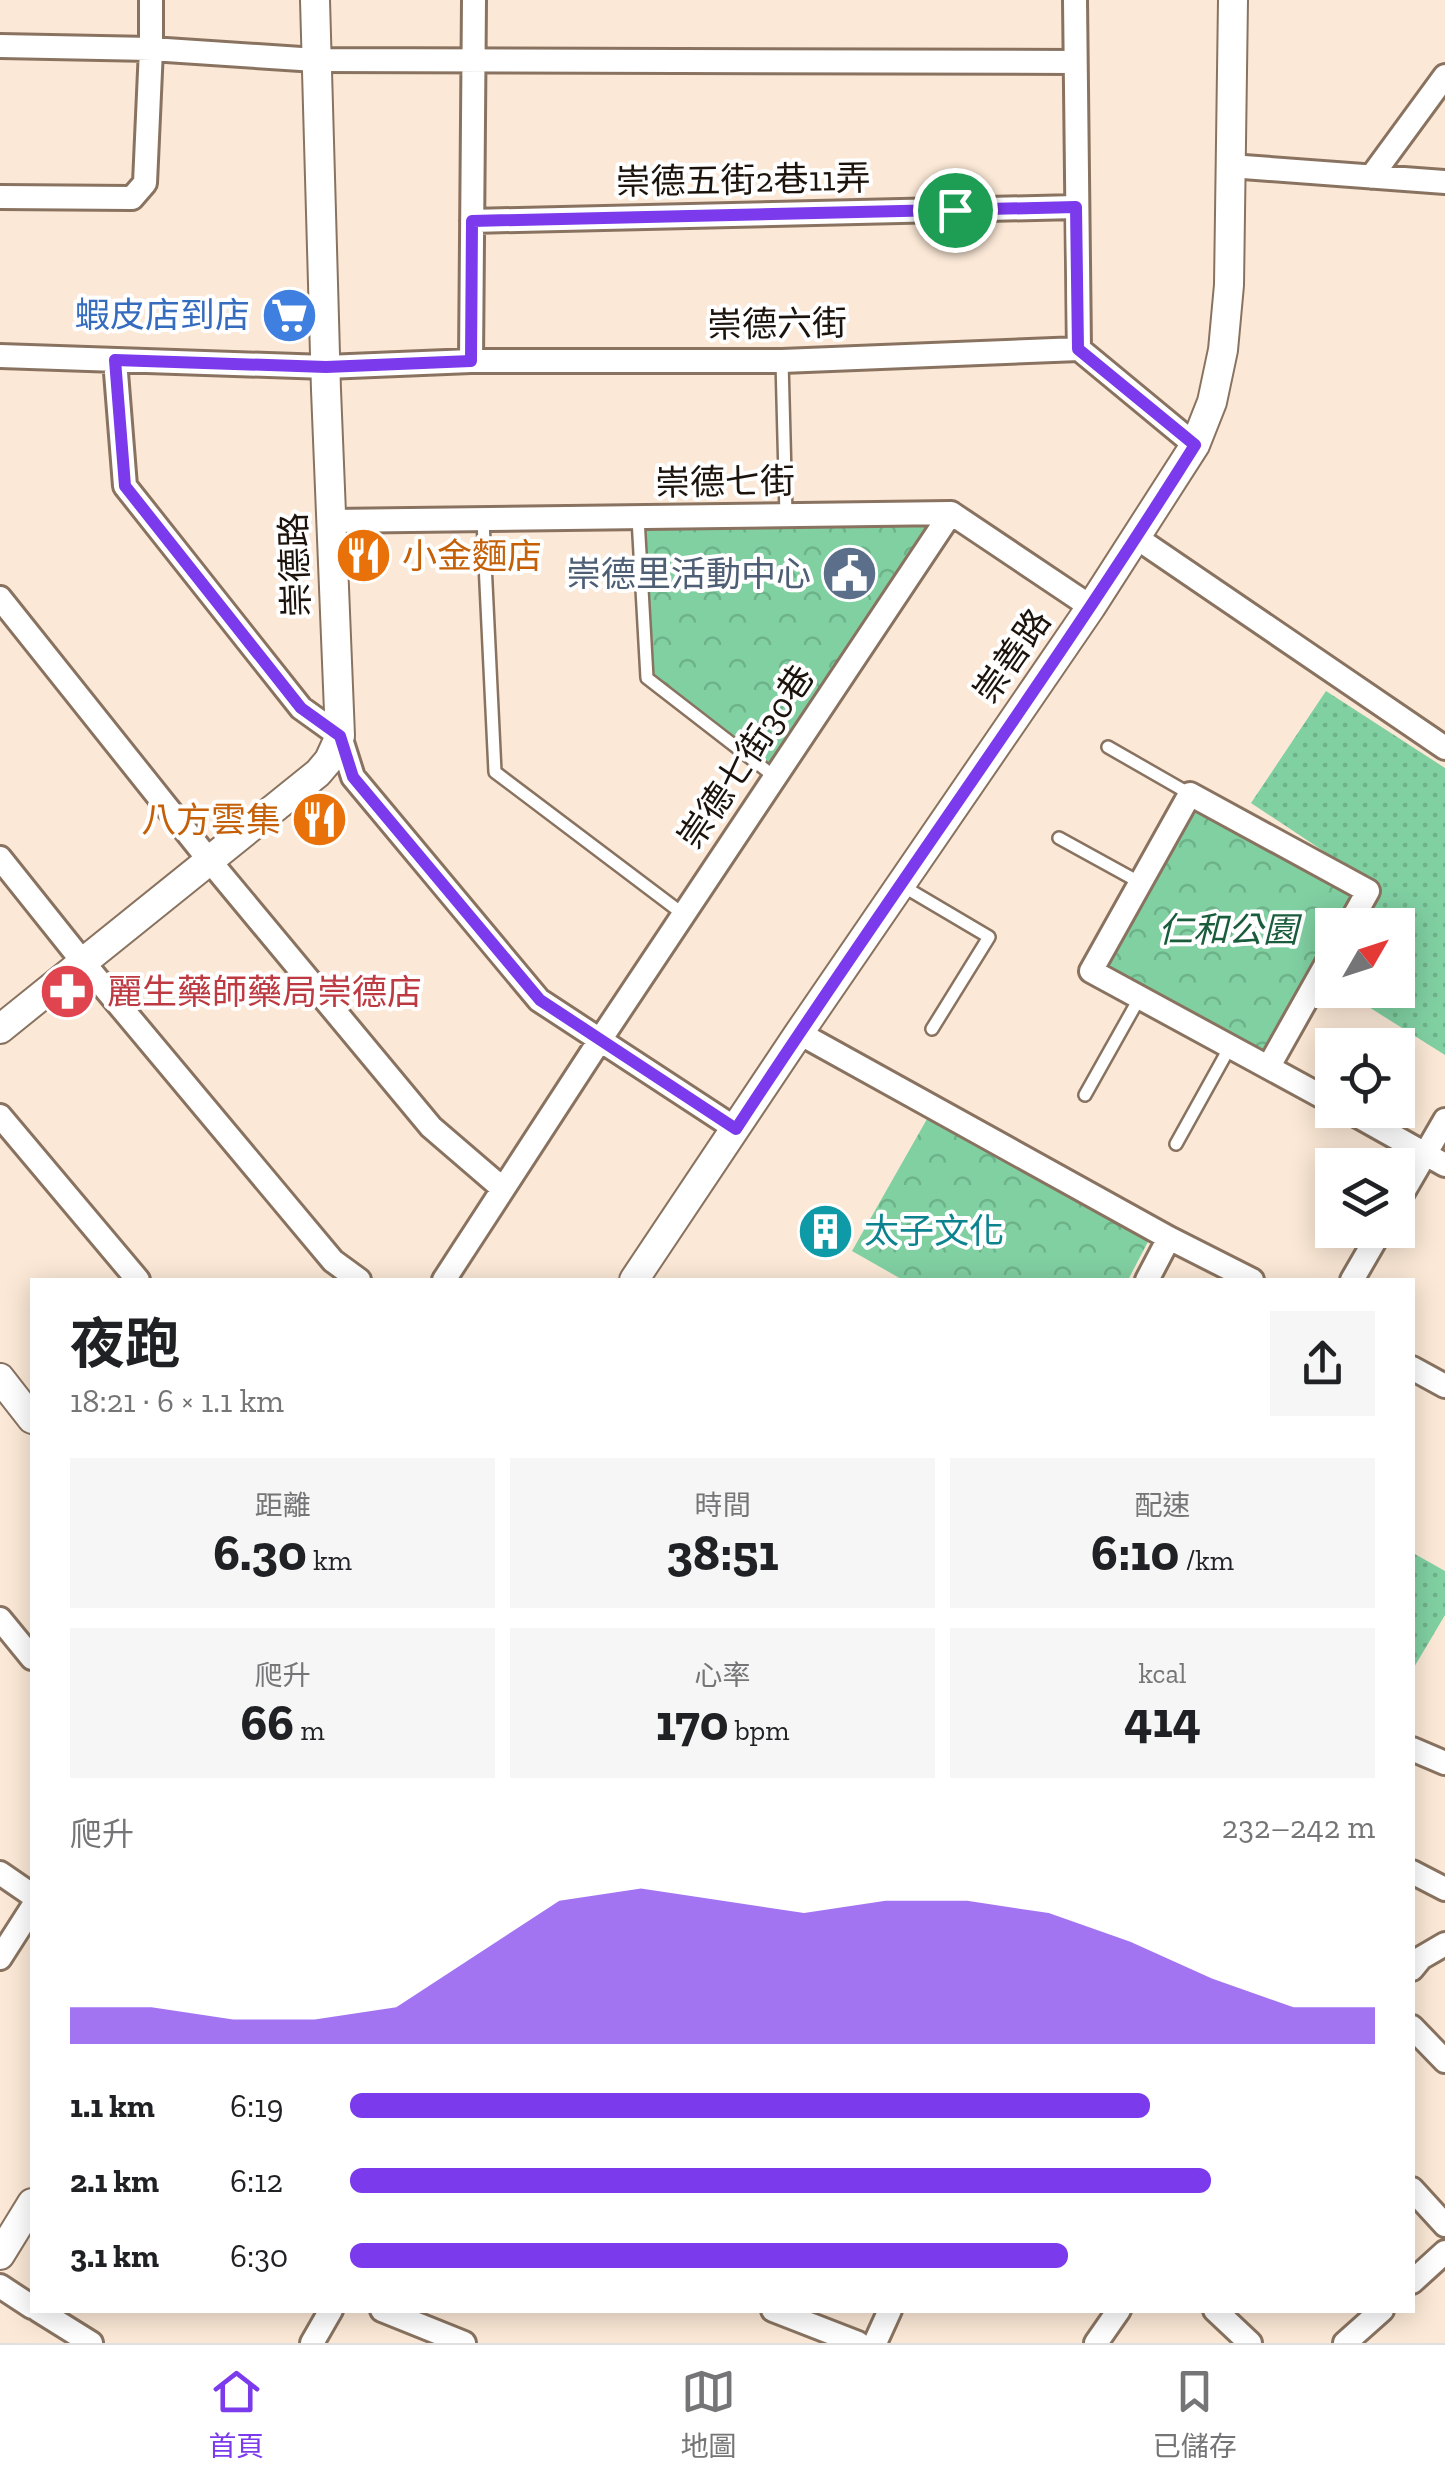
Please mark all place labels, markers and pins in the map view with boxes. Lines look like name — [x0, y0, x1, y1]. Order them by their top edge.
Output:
pin — [913, 168, 998, 253]
supermarket icon: 蝦皮店到店 — [259, 285, 319, 345]
place label: 蝦皮店到店 — [75, 294, 250, 336]
restaurant icon: 小金麵店 — [333, 526, 393, 586]
place label: 小金麵店 — [402, 535, 542, 577]
public building icon: 崇德里活動中心 — [820, 544, 880, 604]
place label: 崇德里活動中心 — [566, 553, 811, 595]
restaurant icon: 八方雲集 — [290, 790, 350, 850]
place label: 八方雲集 — [141, 799, 281, 841]
pharmacy icon: 麗生藥師藥局崇德店 — [38, 962, 98, 1022]
place label: 麗生藥師藥局崇德店 — [107, 971, 422, 1013]
building icon: 太子文化 — [795, 1201, 855, 1261]
place label: 太子文化 — [864, 1210, 1004, 1252]

